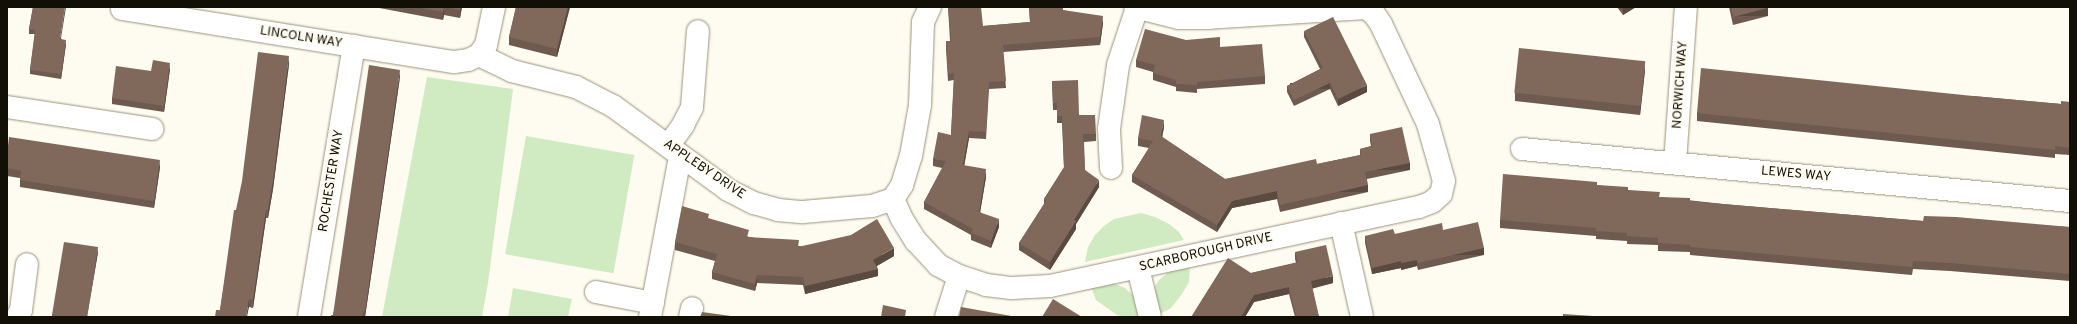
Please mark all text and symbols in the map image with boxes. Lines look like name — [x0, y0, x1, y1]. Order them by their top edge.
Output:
street label: LINCOLN WAY — [259, 24, 343, 52]
street label: NORWICH WAY — [1670, 40, 1692, 130]
street label: ROCHESTER WAY — [316, 128, 348, 234]
street label: APPLEBY DRIVE — [660, 137, 748, 203]
street label: LEWES WAY — [1760, 164, 1832, 186]
street label: SCARBOROUGH DRIVE — [1138, 230, 1274, 276]

